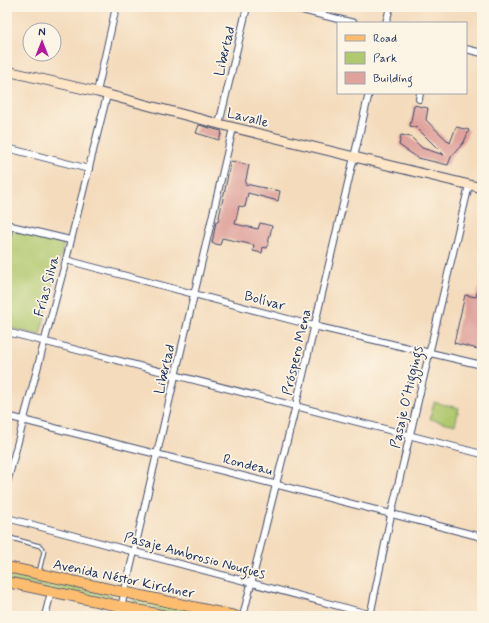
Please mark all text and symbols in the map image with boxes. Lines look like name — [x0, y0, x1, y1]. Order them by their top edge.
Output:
north arrow — [22, 22, 62, 62]
legend — [337, 22, 467, 94]
street label: Libertad — [211, 25, 239, 78]
text: N — [38, 26, 46, 40]
text: Road — [373, 31, 397, 47]
text: Park — [373, 51, 397, 67]
text: Building — [373, 71, 413, 88]
street label: Lavalle — [225, 104, 271, 132]
street label: Frías Silva — [30, 253, 64, 319]
street label: Bolívar — [242, 287, 287, 315]
street label: Próspero Mena — [278, 307, 316, 397]
street label: Libertad — [151, 343, 179, 396]
street label: Pasaje O´Higgings — [386, 344, 430, 451]
street label: Rondeau — [221, 450, 274, 480]
street label: Pasaje Ambrosio Nougues — [122, 528, 268, 586]
street label: Avenida Néstor Kirchner — [51, 555, 196, 603]

